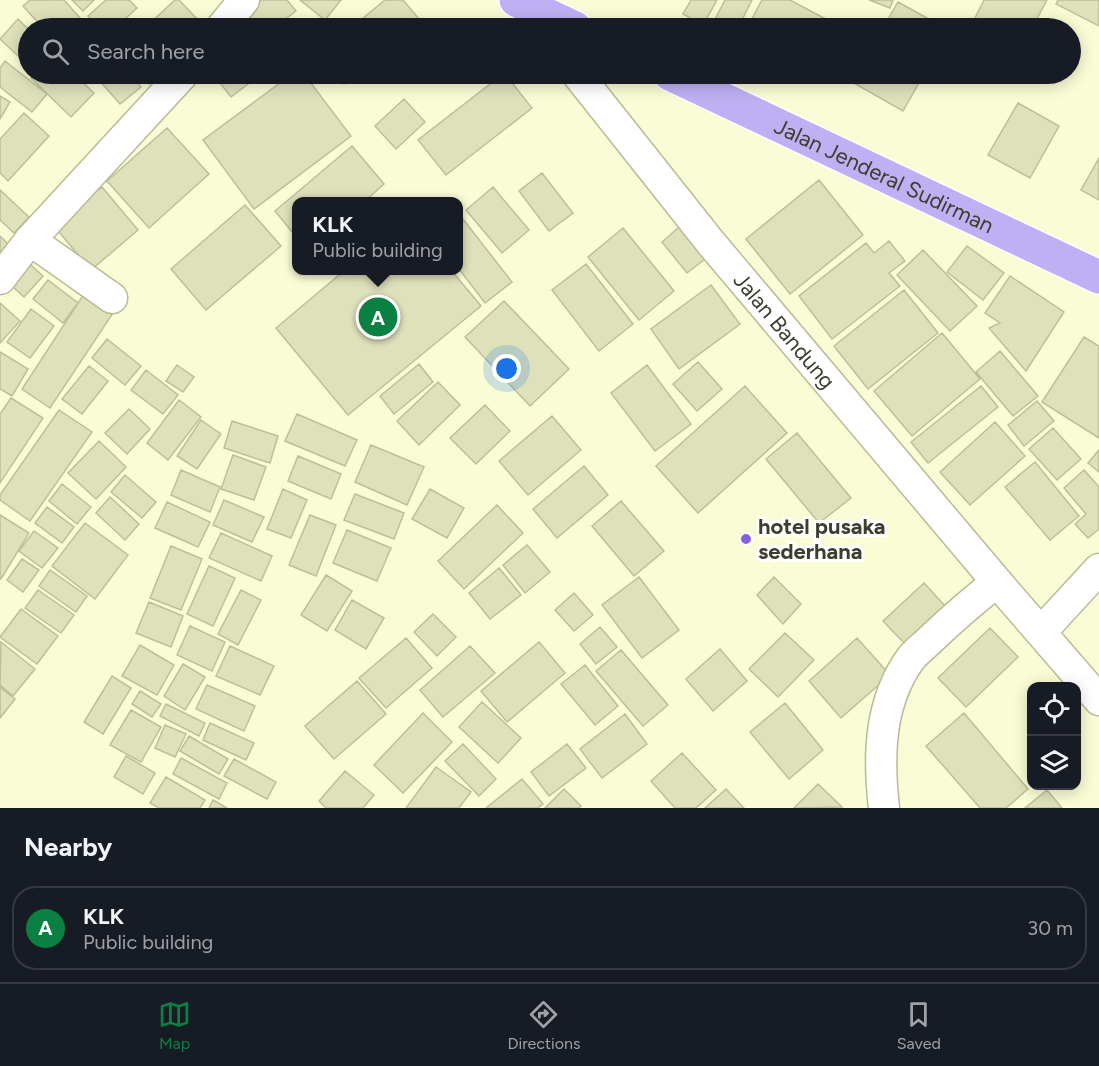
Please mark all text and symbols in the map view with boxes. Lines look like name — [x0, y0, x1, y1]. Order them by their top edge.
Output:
search box — [18, 18, 1081, 84]
icon: search — [39, 35, 72, 68]
text: Search here — [87, 38, 205, 65]
street label: Jalan Jenderal Sudirman — [770, 112, 998, 239]
popup — [292, 197, 463, 275]
text: KLK — [312, 211, 353, 238]
text: Public building — [312, 238, 443, 262]
street label: Jalan Bandung — [728, 267, 841, 394]
pin: A — [358, 294, 398, 340]
your location — [492, 354, 521, 383]
place label: hotel pusaka sederhana — [758, 513, 886, 565]
marker: hotel pusaka sederhana — [739, 532, 753, 546]
map controls — [1027, 682, 1081, 790]
button: locate — [1027, 682, 1081, 736]
button: layers — [1027, 736, 1081, 790]
text: Nearby — [24, 831, 112, 863]
text: KLK — [83, 903, 124, 930]
text: A — [38, 916, 53, 940]
text: 30 m — [1027, 916, 1073, 940]
text: Public building — [83, 930, 213, 954]
tab: Map — [158, 998, 191, 1053]
tab: Directions — [507, 998, 580, 1053]
tab: Saved — [897, 998, 941, 1053]

